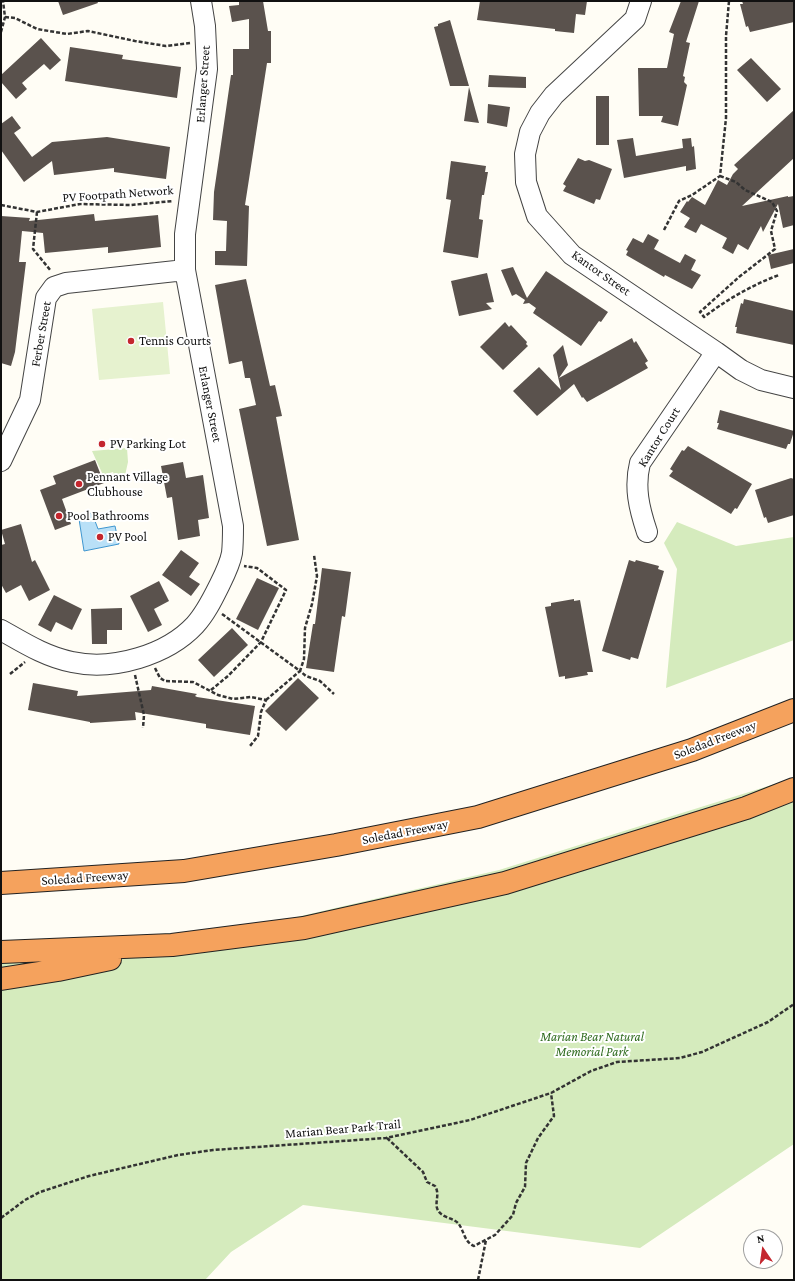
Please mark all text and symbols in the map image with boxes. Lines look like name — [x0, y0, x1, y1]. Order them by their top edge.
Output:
street label: Erlanger Street — [193, 45, 213, 123]
street label: PV Footpath Network — [62, 182, 174, 206]
street label: Kantor Street — [568, 247, 634, 299]
street label: Ferber Street — [28, 300, 54, 368]
place label: Tennis Courts — [139, 333, 211, 349]
marker: Tennis Courts — [126, 336, 136, 346]
street label: Erlanger Street — [195, 364, 225, 444]
street label: Kantor Court — [634, 404, 684, 470]
place label: PV Parking Lot — [110, 436, 186, 452]
marker: PV Parking Lot — [97, 439, 107, 449]
place label: Pennant Village Clubhouse — [87, 469, 168, 500]
marker: Pennant Village Clubhouse — [74, 479, 84, 489]
place label: Pool Bathrooms — [67, 508, 149, 524]
marker: Pool Bathrooms — [54, 511, 64, 521]
place label: PV Pool — [108, 529, 147, 545]
marker: PV Pool — [95, 532, 105, 542]
street label: Soledad Freeway — [671, 717, 759, 763]
street label: Soledad Freeway — [361, 816, 449, 848]
street label: Soledad Freeway — [41, 867, 129, 889]
park label: Marian Bear Natural Memorial Park — [540, 1029, 644, 1060]
street label: Marian Bear Park Trail — [285, 1116, 401, 1142]
north arrow — [743, 1229, 783, 1269]
text: N — [756, 1232, 766, 1245]

